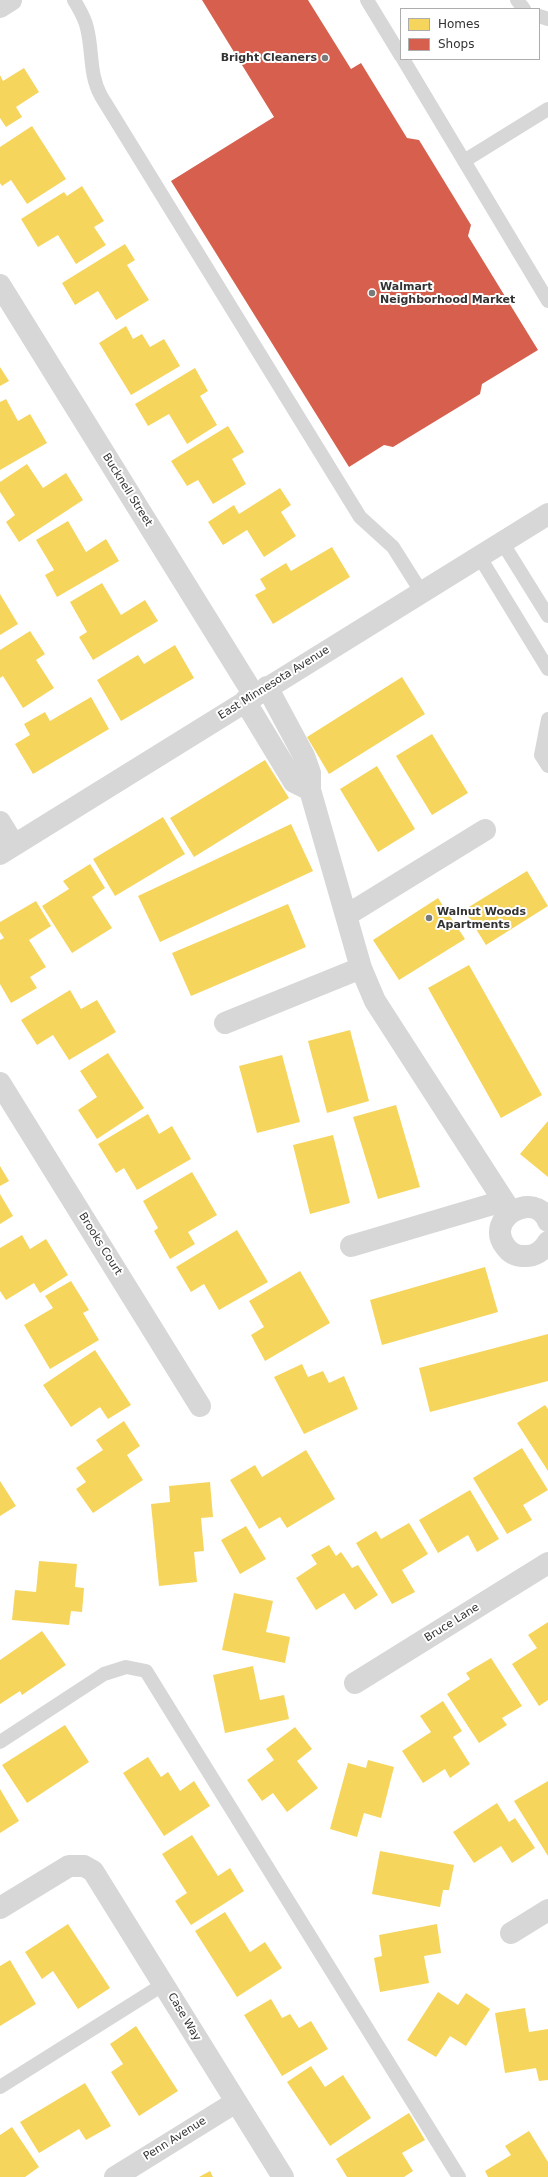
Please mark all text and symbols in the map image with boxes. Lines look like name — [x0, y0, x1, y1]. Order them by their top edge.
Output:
legend — [400, 8, 540, 60]
text: Homes — [438, 17, 480, 31]
text: Shops — [438, 37, 474, 51]
place label: Bright Cleaners — [221, 51, 317, 65]
marker: Bright Cleaners — [320, 53, 330, 63]
place label: Walmart Neighborhood Market — [380, 280, 515, 306]
marker: Walmart Neighborhood Market — [367, 288, 377, 298]
street label: Bucknell Street — [99, 451, 155, 529]
street label: East Minnesota Avenue — [216, 643, 332, 723]
place label: Walnut Woods Apartments — [437, 905, 526, 931]
marker: Walnut Woods Apartments — [424, 913, 434, 923]
street label: Brooks Court — [76, 1210, 124, 1278]
street label: Bruce Lane — [422, 1601, 482, 1645]
street label: Case Way — [164, 1991, 204, 2043]
street label: Penn Avenue — [141, 2115, 209, 2163]

